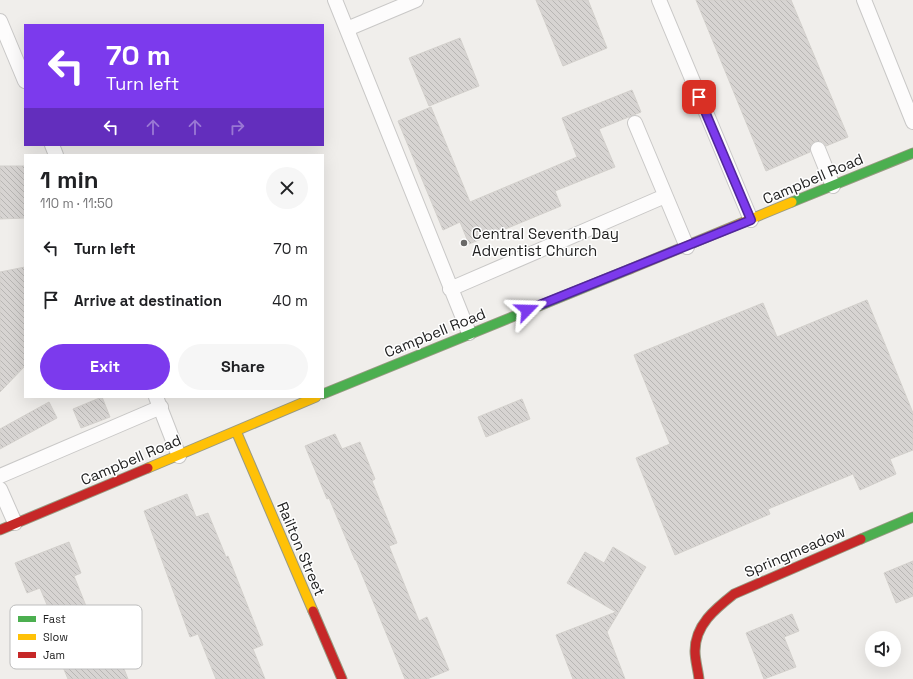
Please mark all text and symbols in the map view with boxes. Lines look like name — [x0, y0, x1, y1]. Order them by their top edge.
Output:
text: 70 m — [106, 37, 171, 73]
icon: left — [40, 40, 92, 92]
text: Turn left — [106, 72, 179, 95]
pin — [682, 80, 716, 114]
icon: arrive — [688, 86, 710, 108]
icon: left — [100, 116, 122, 138]
icon: ahead — [142, 116, 164, 138]
icon: ahead — [184, 116, 206, 138]
icon: right — [226, 116, 248, 138]
street label: Campbell Road — [760, 149, 866, 208]
text: 1 min — [40, 164, 99, 195]
button: close — [266, 167, 308, 209]
text: 110 m · 11:50 — [40, 195, 113, 212]
place label: Central Seventh Day Adventist Church — [472, 224, 619, 260]
icon: left — [40, 237, 62, 259]
marker: Central Seventh Day Adventist Church — [459, 238, 469, 248]
text: Turn left — [74, 239, 136, 258]
text: 70 m — [273, 239, 308, 258]
icon: arrive — [40, 289, 62, 311]
position arrow — [506, 289, 548, 331]
text: Arrive at destination — [74, 291, 222, 310]
text: 40 m — [272, 291, 308, 310]
street label: Campbell Road — [381, 304, 488, 361]
button: Exit — [40, 344, 170, 390]
button: Share — [178, 344, 308, 390]
street label: Campbell Road — [78, 430, 184, 489]
street label: Railton Street — [273, 499, 330, 599]
street label: Springmeadow — [741, 522, 848, 581]
legend — [10, 605, 142, 669]
text: Fast — [43, 612, 66, 626]
text: Slow — [43, 630, 68, 644]
map controls — [865, 631, 901, 667]
button: sound — [865, 631, 901, 667]
text: Jam — [43, 648, 65, 662]

